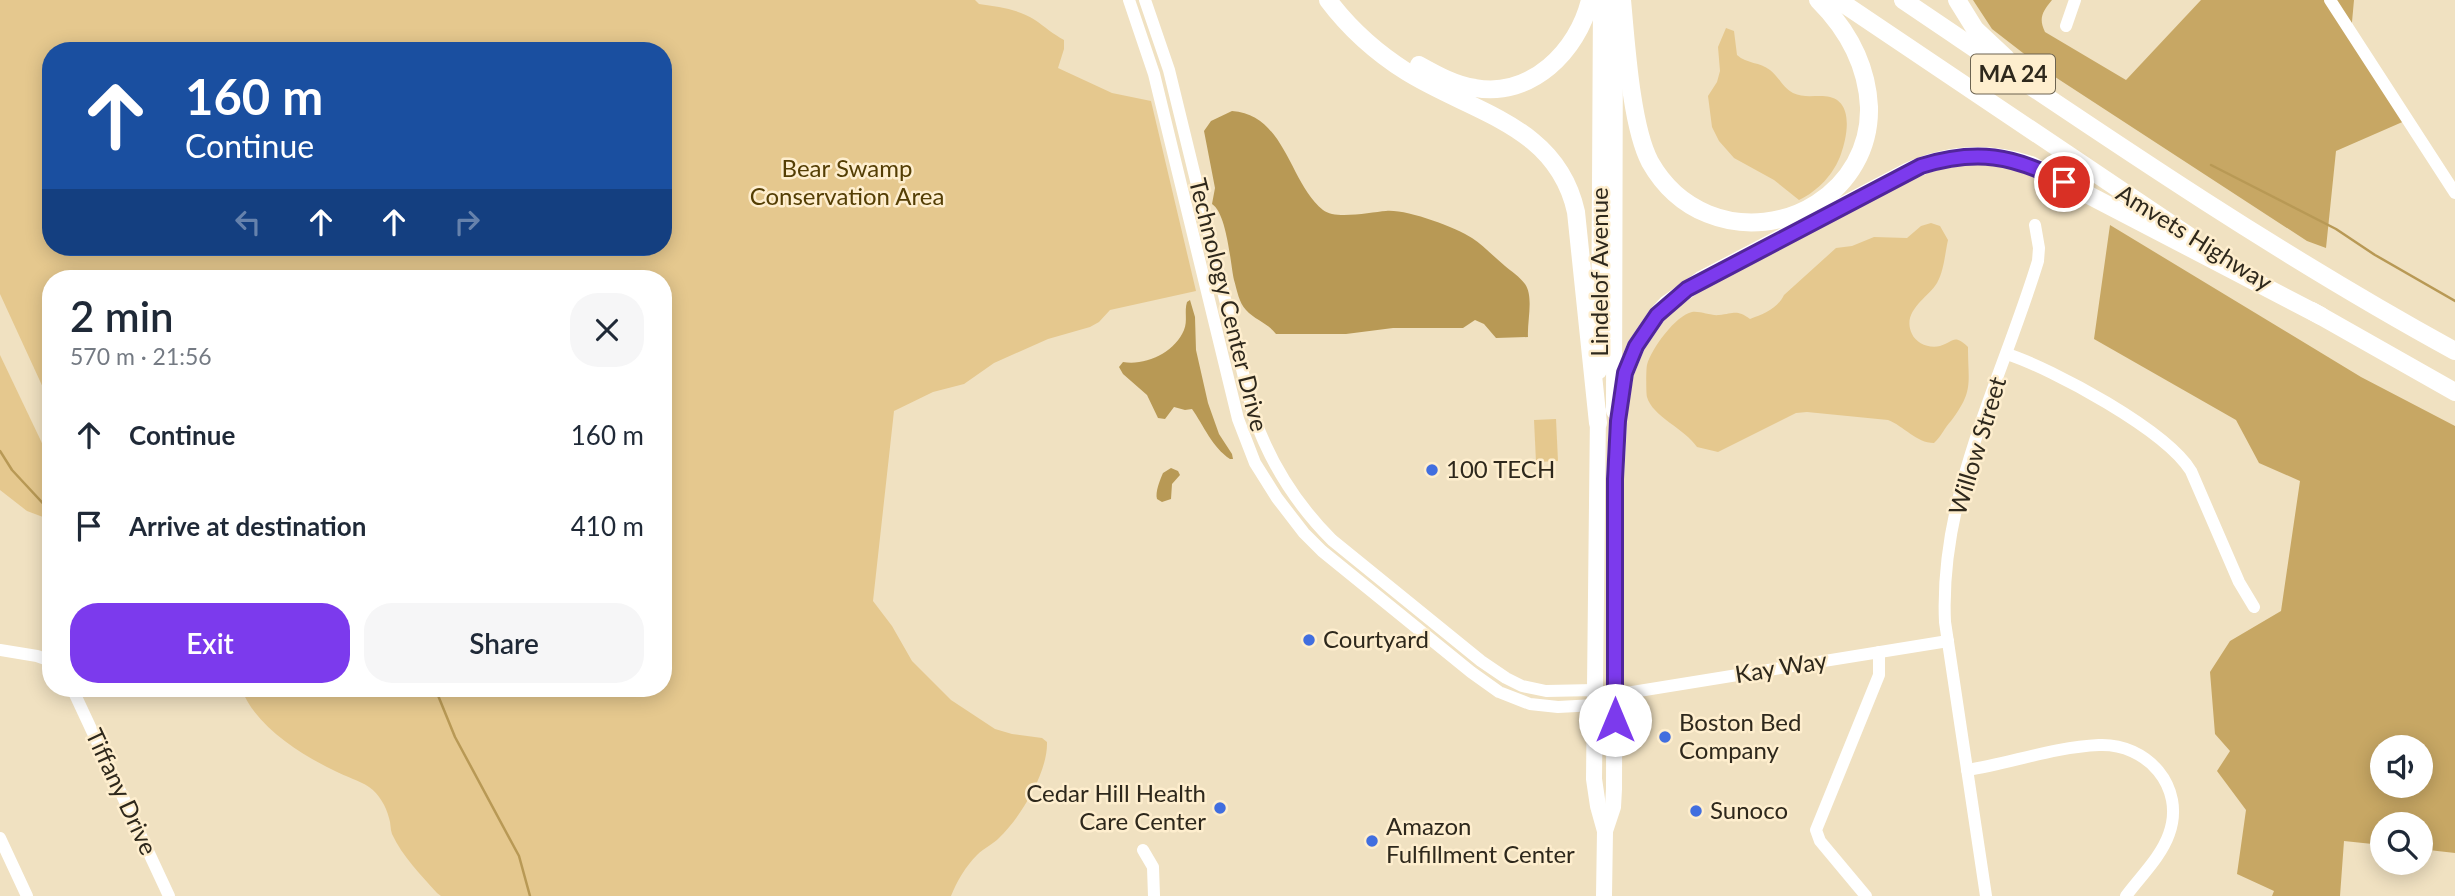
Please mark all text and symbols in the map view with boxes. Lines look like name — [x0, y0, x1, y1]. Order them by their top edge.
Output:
road number: MA 24 — [1971, 54, 2055, 94]
text: 160 m — [185, 67, 323, 125]
icon: ahead — [70, 70, 161, 161]
text: Continue — [185, 126, 314, 165]
pin — [2034, 152, 2094, 212]
park label: Bear Swamp Conservation Area — [750, 153, 944, 210]
icon: arrive — [2045, 163, 2083, 201]
street label: Technology Center Drive — [1184, 175, 1275, 434]
street label: Amvets Highway — [2112, 177, 2278, 296]
street label: Lindelof Avenue — [1584, 187, 1613, 357]
icon: left — [229, 203, 267, 241]
icon: ahead — [302, 203, 340, 241]
icon: ahead — [375, 203, 413, 241]
icon: right — [448, 203, 486, 241]
text: 2 min — [70, 291, 174, 341]
button: close — [570, 293, 644, 367]
text: 570 m · 21:56 — [70, 342, 212, 370]
street label: Willow Street — [1942, 373, 2011, 518]
icon: ahead — [70, 416, 108, 454]
text: Continue — [129, 419, 235, 451]
text: 160 m — [571, 419, 644, 451]
place label: 100 TECH — [1446, 454, 1555, 483]
marker: 100 TECH — [1424, 462, 1440, 478]
icon: arrive — [70, 507, 108, 545]
text: Arrive at destination — [129, 510, 366, 542]
text: 410 m — [571, 510, 644, 542]
button: Exit — [70, 603, 350, 683]
button: Share — [364, 603, 644, 683]
place label: Courtyard — [1323, 624, 1429, 653]
marker: Courtyard — [1301, 632, 1317, 648]
street label: Kay Way — [1733, 645, 1829, 688]
position arrow — [1578, 683, 1652, 757]
place label: Boston Bed Company — [1679, 707, 1801, 764]
street label: Tiffany Drive — [80, 724, 164, 859]
marker: Boston Bed Company — [1657, 729, 1673, 745]
map controls — [2370, 735, 2433, 875]
button: sound — [2370, 735, 2433, 798]
place label: Cedar Hill Health Care Center — [1026, 778, 1206, 835]
place label: Sunoco — [1710, 795, 1788, 824]
marker: Cedar Hill Health Care Center — [1212, 800, 1228, 816]
marker: Sunoco — [1688, 803, 1704, 819]
place label: Amazon Fulfillment Center — [1386, 811, 1575, 868]
button: search — [2370, 812, 2433, 875]
marker: Amazon Fulfillment Center — [1364, 833, 1380, 849]

